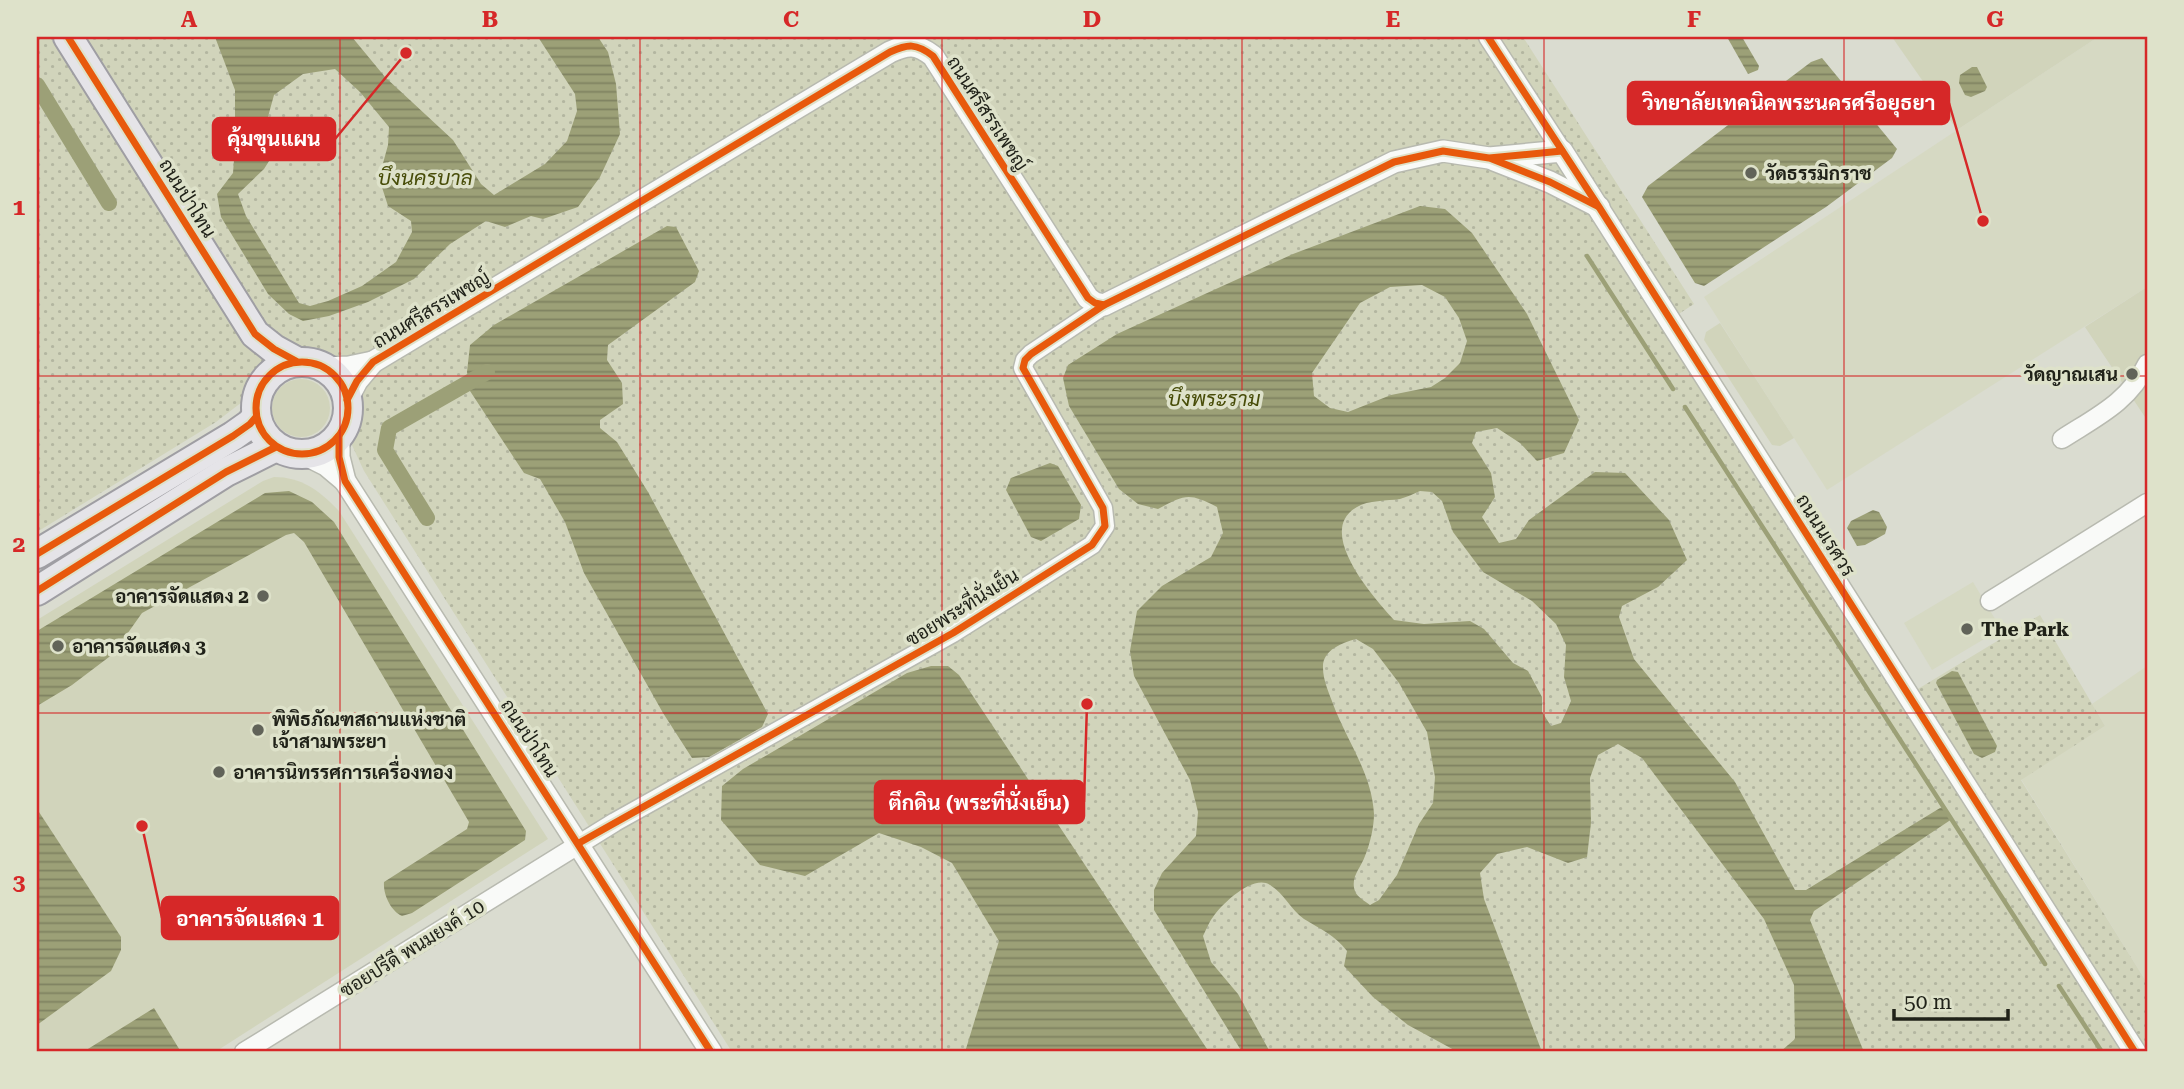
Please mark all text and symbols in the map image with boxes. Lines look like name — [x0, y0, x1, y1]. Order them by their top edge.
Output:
text: A — [181, 6, 198, 33]
text: B — [482, 6, 498, 33]
text: C — [783, 6, 799, 33]
text: D — [1083, 6, 1101, 33]
text: E — [1386, 6, 1400, 33]
text: F — [1687, 6, 1701, 33]
text: G — [1986, 6, 2004, 33]
street label: ถนนศรีสรรเพชญ์ — [942, 51, 1034, 175]
callout: วิทยาลัยเทคนิคพระนครศรีอยุธยา — [1628, 82, 1949, 124]
text: วิทยาลัยเทคนิคพระนครศรีอยุธยา — [1642, 90, 1935, 118]
callout: คุ้มขุนแผน — [213, 118, 335, 160]
text: คุ้มขุนแผน — [227, 126, 321, 154]
street label: ถนนป่าโทน — [154, 154, 222, 242]
place label: วัดธรรมิกราช — [1765, 162, 1872, 185]
water label: บึงนครบาล — [377, 165, 473, 190]
marker: วัดธรรมิกราช — [1743, 165, 1759, 181]
text: 1 — [13, 194, 26, 221]
street label: ถนนศรีสรรเพชญ์ — [368, 265, 494, 353]
place label: วัดญาณเสน — [2024, 363, 2118, 386]
marker: วัดญาณเสน — [2124, 366, 2140, 382]
water label: บึงพระราม — [1168, 386, 1261, 411]
street label: ถนนนเรศวร — [1791, 490, 1860, 581]
text: 2 — [13, 531, 25, 558]
street label: ซอยพระที่นั่งเย็น — [898, 558, 1023, 651]
place label: อาคารจัดแสดง 2 — [115, 585, 249, 608]
marker: อาคารจัดแสดง 2 — [255, 588, 271, 604]
place label: The Park — [1981, 618, 2069, 641]
marker: The Park — [1959, 621, 1975, 637]
place label: อาคารจัดแสดง 3 — [72, 635, 206, 658]
marker: อาคารจัดแสดง 3 — [50, 638, 66, 654]
street label: ถนนป่าโทน — [496, 694, 564, 782]
place label: พิพิธภัณฑสถานแห่งชาติ เจ้าสามพระยา — [272, 708, 466, 753]
marker: พิพิธภัณฑสถานแห่งชาติ เจ้าสามพระยา — [250, 722, 266, 738]
place label: อาคารนิทรรศการเครื่องทอง — [233, 755, 453, 784]
marker: อาคารนิทรรศการเครื่องทอง — [211, 764, 227, 780]
callout: ตึกดิน (พระที่นั่งเย็น) — [875, 781, 1084, 823]
text: ตึกดิน (พระที่นั่งเย็น) — [889, 783, 1069, 815]
text: 3 — [13, 869, 26, 896]
street label: ซอยปรีดี พนมยงค์ 10 — [335, 894, 489, 1002]
callout: อาคารจัดแสดง 1 — [162, 897, 338, 939]
text: อาคารจัดแสดง 1 — [176, 907, 324, 931]
scale bar — [1894, 977, 2007, 1021]
text: 50 m — [1904, 990, 1952, 1014]

